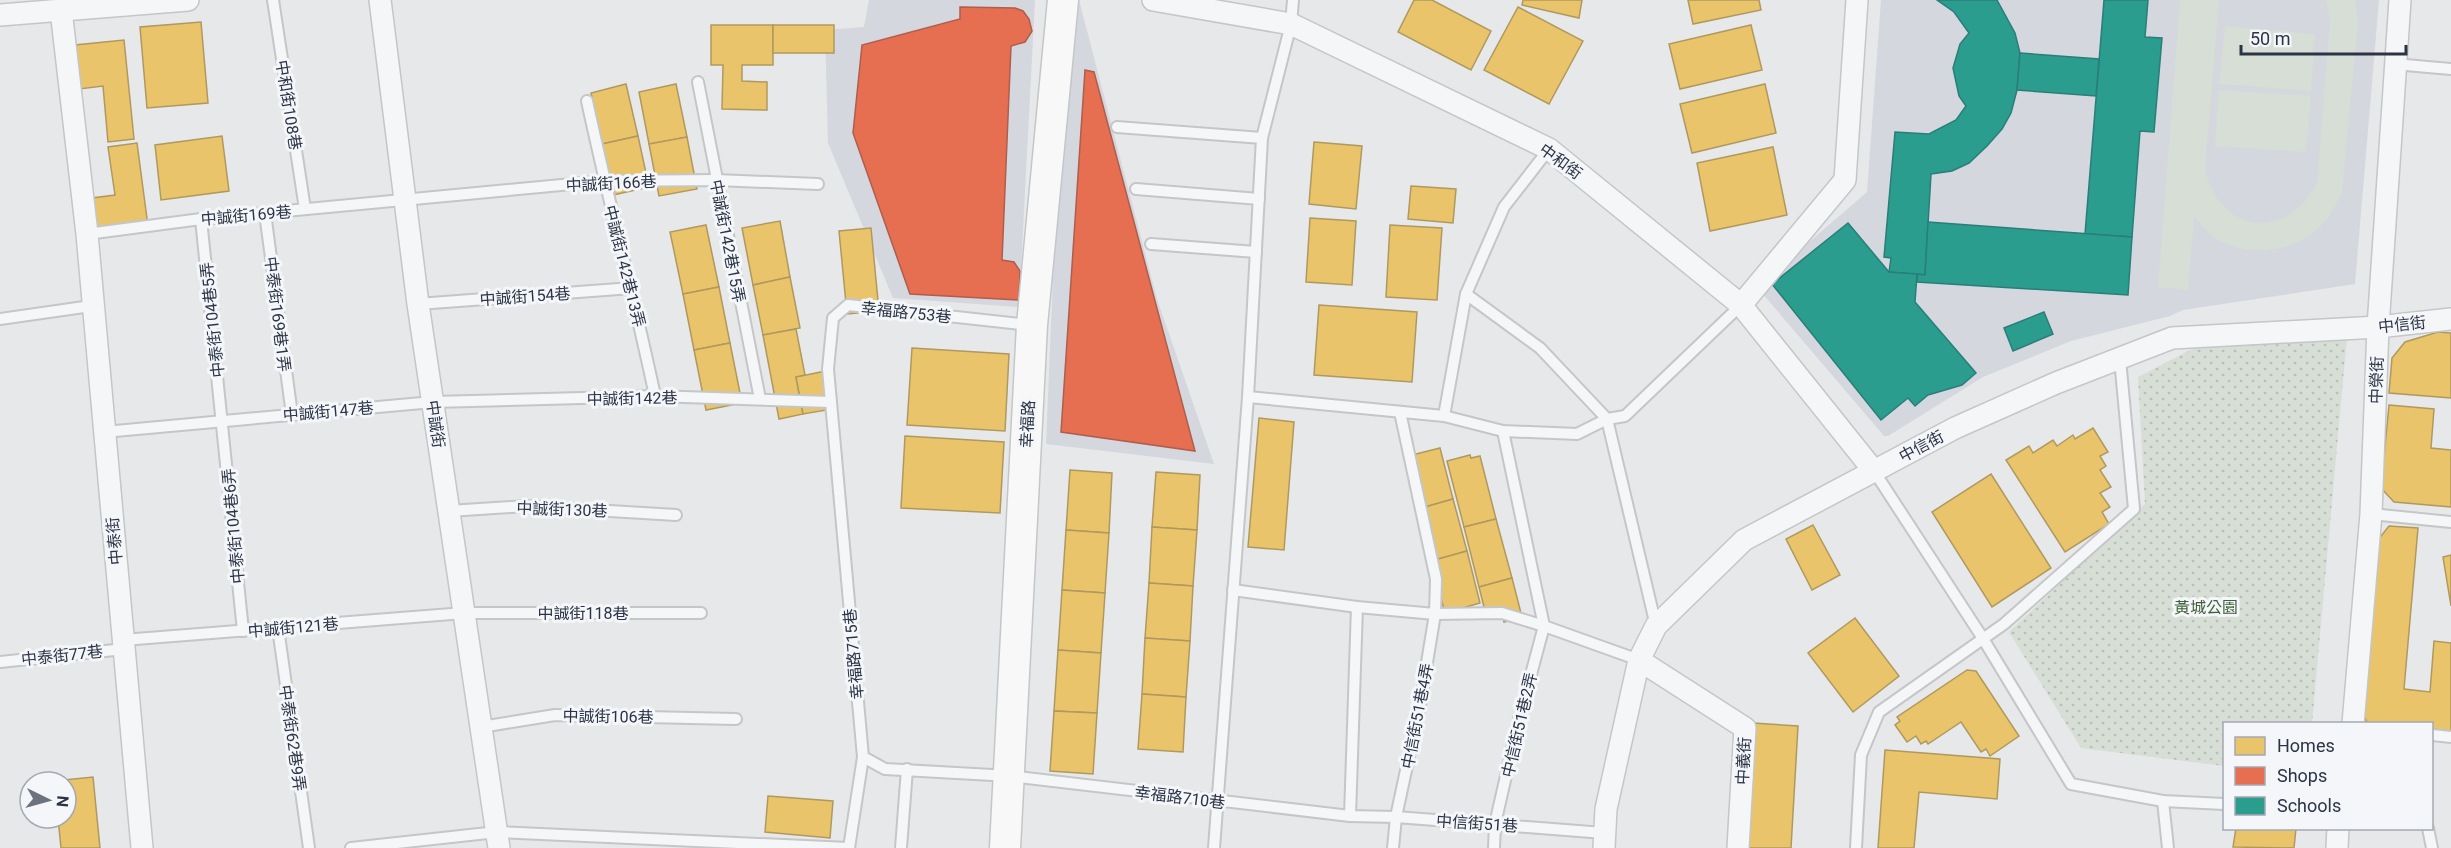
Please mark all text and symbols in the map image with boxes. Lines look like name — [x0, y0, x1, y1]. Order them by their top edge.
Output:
scale bar — [2241, 18, 2406, 56]
text: 50 m — [2250, 28, 2290, 49]
street label: 中和街108巷 — [272, 59, 305, 151]
street label: 中和街 — [1536, 140, 1586, 183]
street label: 中誠街166巷 — [565, 172, 657, 195]
street label: 中誠街142巷15弄 — [706, 178, 749, 304]
street label: 中誠街169巷 — [200, 202, 292, 229]
street label: 中誠街142巷13弄 — [600, 203, 649, 329]
street label: 中泰街169巷1弄 — [261, 255, 294, 373]
street label: 中泰街104巷5弄 — [197, 261, 228, 379]
street label: 中誠街154巷 — [479, 284, 571, 309]
street label: 幸福路753巷 — [860, 298, 952, 327]
street label: 中信街 — [2377, 313, 2427, 336]
street label: 中榮街 — [2366, 356, 2387, 404]
street label: 中誠街142巷 — [586, 388, 678, 409]
street label: 中誠街147巷 — [282, 398, 374, 425]
street label: 中誠街 — [423, 399, 448, 449]
street label: 幸福路 — [1017, 400, 1038, 448]
street label: 中信街 — [1896, 427, 1947, 466]
street label: 中泰街104巷6弄 — [219, 467, 248, 585]
street label: 中誠街130巷 — [516, 498, 608, 521]
street label: 中泰街 — [103, 516, 126, 566]
park label: 黃城公園 — [2174, 598, 2238, 617]
street label: 中誠街118巷 — [538, 604, 628, 623]
street label: 幸福路715巷 — [840, 608, 867, 700]
street label: 中誠街121巷 — [247, 614, 339, 641]
street label: 中泰街77巷 — [20, 642, 104, 669]
street label: 中信街51巷4弄 — [1398, 662, 1437, 770]
street label: 中信街51巷2弄 — [1498, 671, 1541, 779]
street label: 中泰街62巷9弄 — [276, 684, 309, 792]
street label: 中誠街106巷 — [562, 706, 654, 727]
legend — [2223, 722, 2433, 830]
text: Homes — [2277, 735, 2335, 756]
street label: 中義街 — [1733, 737, 1754, 785]
text: Shops — [2277, 765, 2327, 786]
north arrow — [18, 770, 78, 830]
street label: 幸福路710巷 — [1134, 783, 1226, 812]
text: N — [52, 795, 72, 808]
text: Schools — [2277, 795, 2341, 816]
street label: 中信街51巷 — [1435, 811, 1519, 836]

